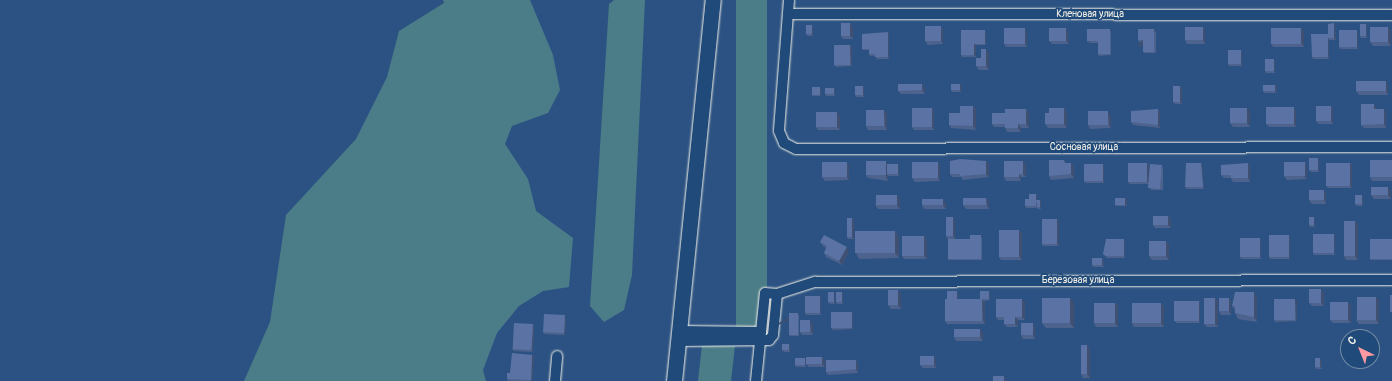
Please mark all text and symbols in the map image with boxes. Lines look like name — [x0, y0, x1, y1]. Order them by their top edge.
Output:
street label: Кленовая улица — [1056, 9, 1124, 21]
street label: Сосновая улица — [1050, 142, 1118, 154]
street label: Берёзовая улица — [1042, 275, 1114, 287]
north arrow — [1340, 329, 1380, 369]
text: С — [1345, 334, 1359, 348]

